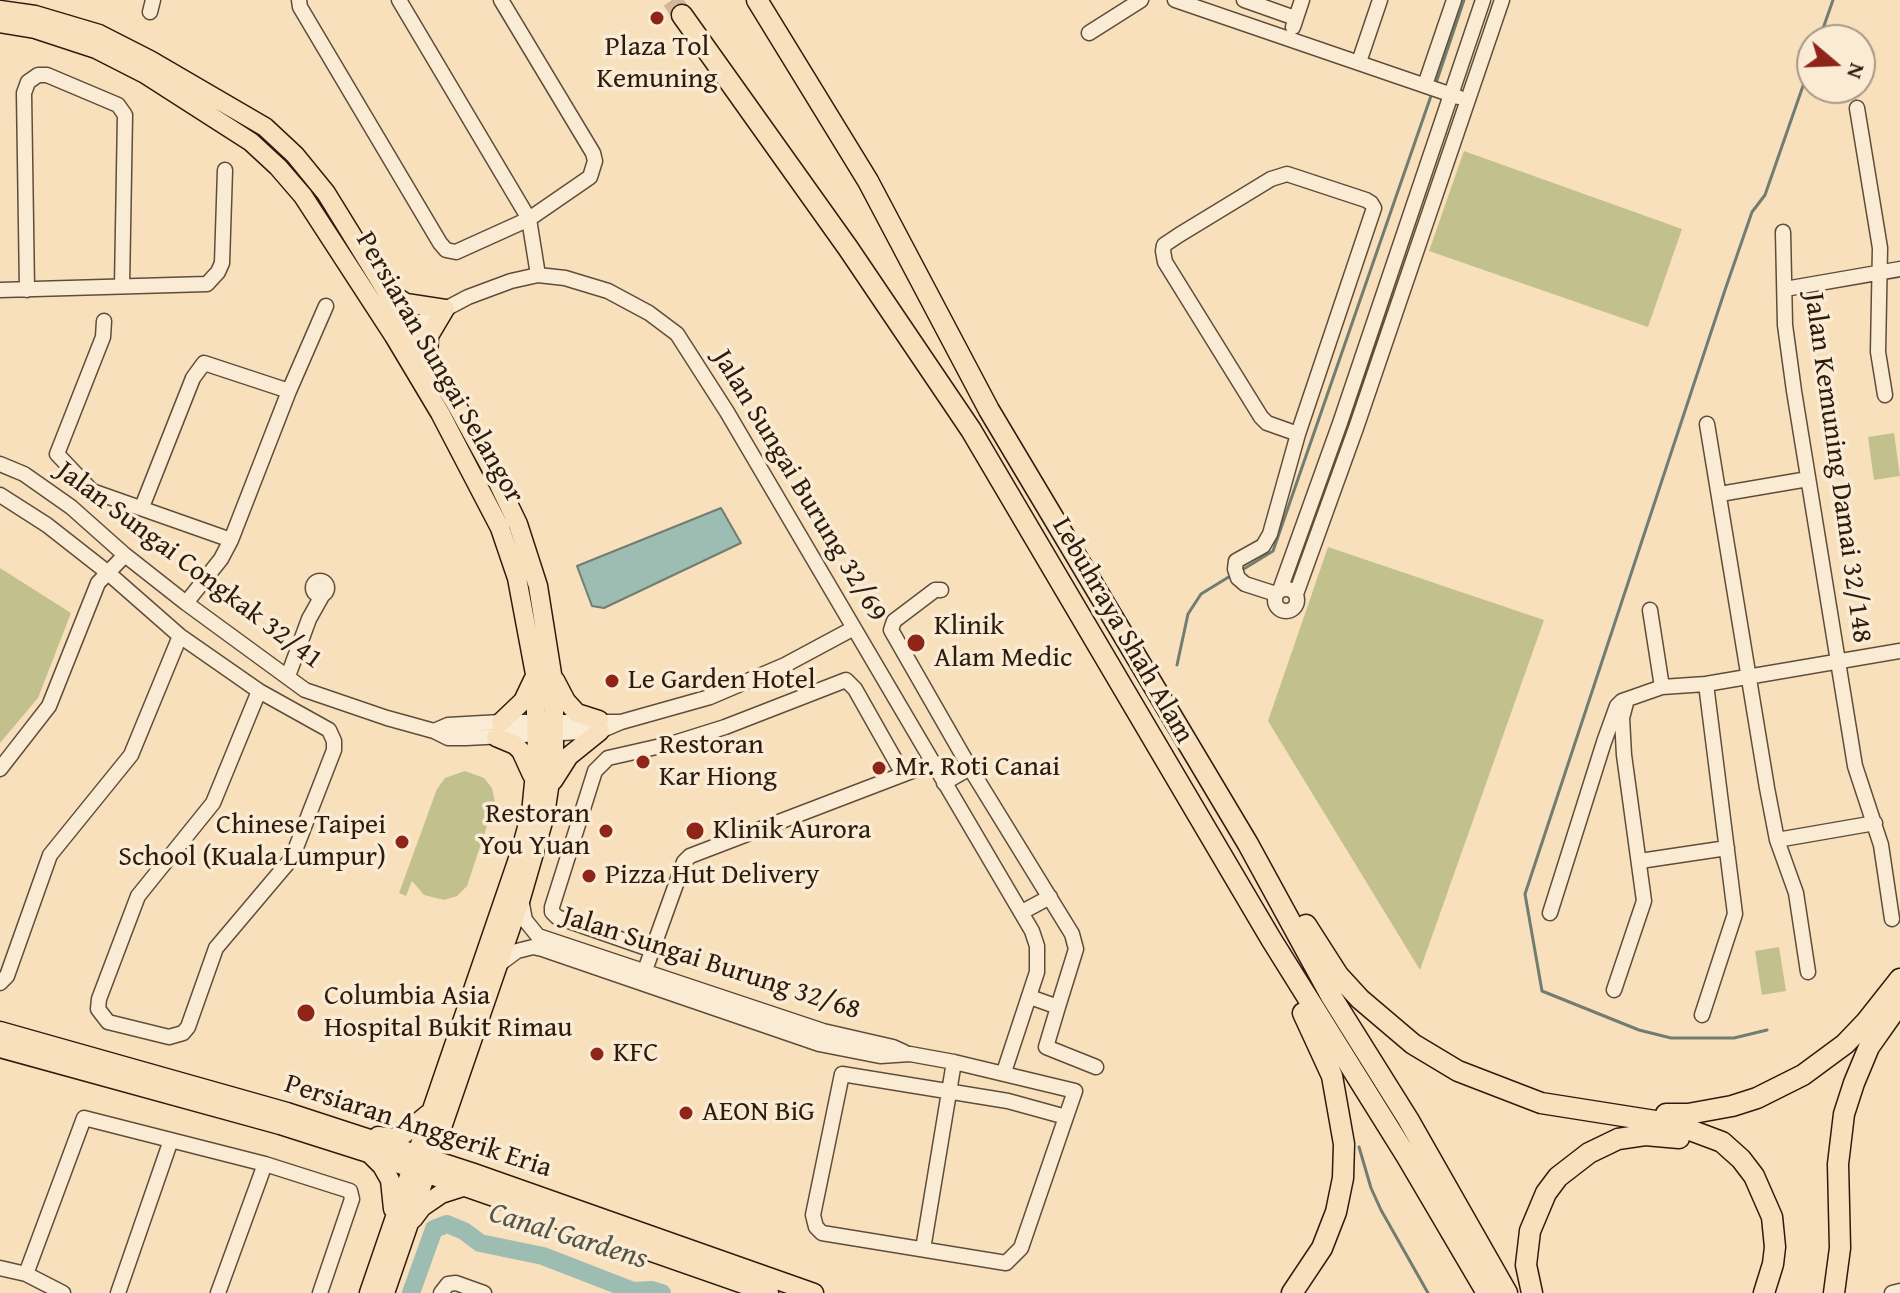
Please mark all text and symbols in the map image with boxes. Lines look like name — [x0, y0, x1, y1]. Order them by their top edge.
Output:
marker: Plaza Tol Kemuning — [648, 9, 666, 27]
north arrow — [1796, 24, 1876, 104]
place label: Plaza Tol Kemuning — [597, 31, 717, 97]
text: N — [1839, 59, 1874, 83]
street label: Persiaran Sungai Selangor — [348, 226, 530, 510]
street label: Jalan Kemuning Damai 32/148 — [1796, 291, 1878, 645]
street label: Jalan Sungai Burung 32/69 — [704, 344, 894, 628]
street label: Jalan Sungai Congkak 32/41 — [49, 455, 329, 677]
street label: Lebuhraya Shah Alam — [1044, 512, 1200, 750]
place label: Klinik Alam Medic — [934, 610, 1072, 676]
marker: Klinik Alam Medic — [905, 632, 927, 654]
place label: Le Garden Hotel — [628, 664, 816, 698]
marker: Le Garden Hotel — [603, 672, 621, 690]
place label: Restoran Kar Hiong — [659, 729, 777, 795]
place label: Mr. Roti Canai — [895, 751, 1060, 785]
marker: Restoran Kar Hiong — [634, 753, 652, 771]
marker: Mr. Roti Canai — [870, 759, 888, 777]
place label: Restoran You Yuan — [478, 798, 590, 864]
place label: Chinese Taipei School (Kuala Lumpur) — [118, 809, 386, 875]
place label: Klinik Aurora — [713, 814, 871, 848]
marker: Klinik Aurora — [684, 820, 706, 842]
marker: Restoran You Yuan — [597, 822, 615, 840]
marker: Chinese Taipei School (Kuala Lumpur) — [393, 833, 411, 851]
place label: Pizza Hut Delivery — [605, 859, 819, 893]
marker: Pizza Hut Delivery — [580, 867, 598, 885]
street label: Jalan Sungai Burung 32/68 — [558, 900, 864, 1028]
place label: Columbia Asia Hospital Bukit Rimau — [324, 980, 572, 1046]
marker: Columbia Asia Hospital Bukit Rimau — [295, 1002, 317, 1024]
place label: KFC — [613, 1037, 658, 1071]
marker: KFC — [588, 1045, 606, 1063]
street label: Persiaran Anggerik Eria — [280, 1068, 556, 1186]
place label: AEON BiG — [702, 1096, 815, 1130]
marker: AEON BiG — [677, 1104, 695, 1122]
water label: Canal Gardens — [484, 1196, 652, 1278]

